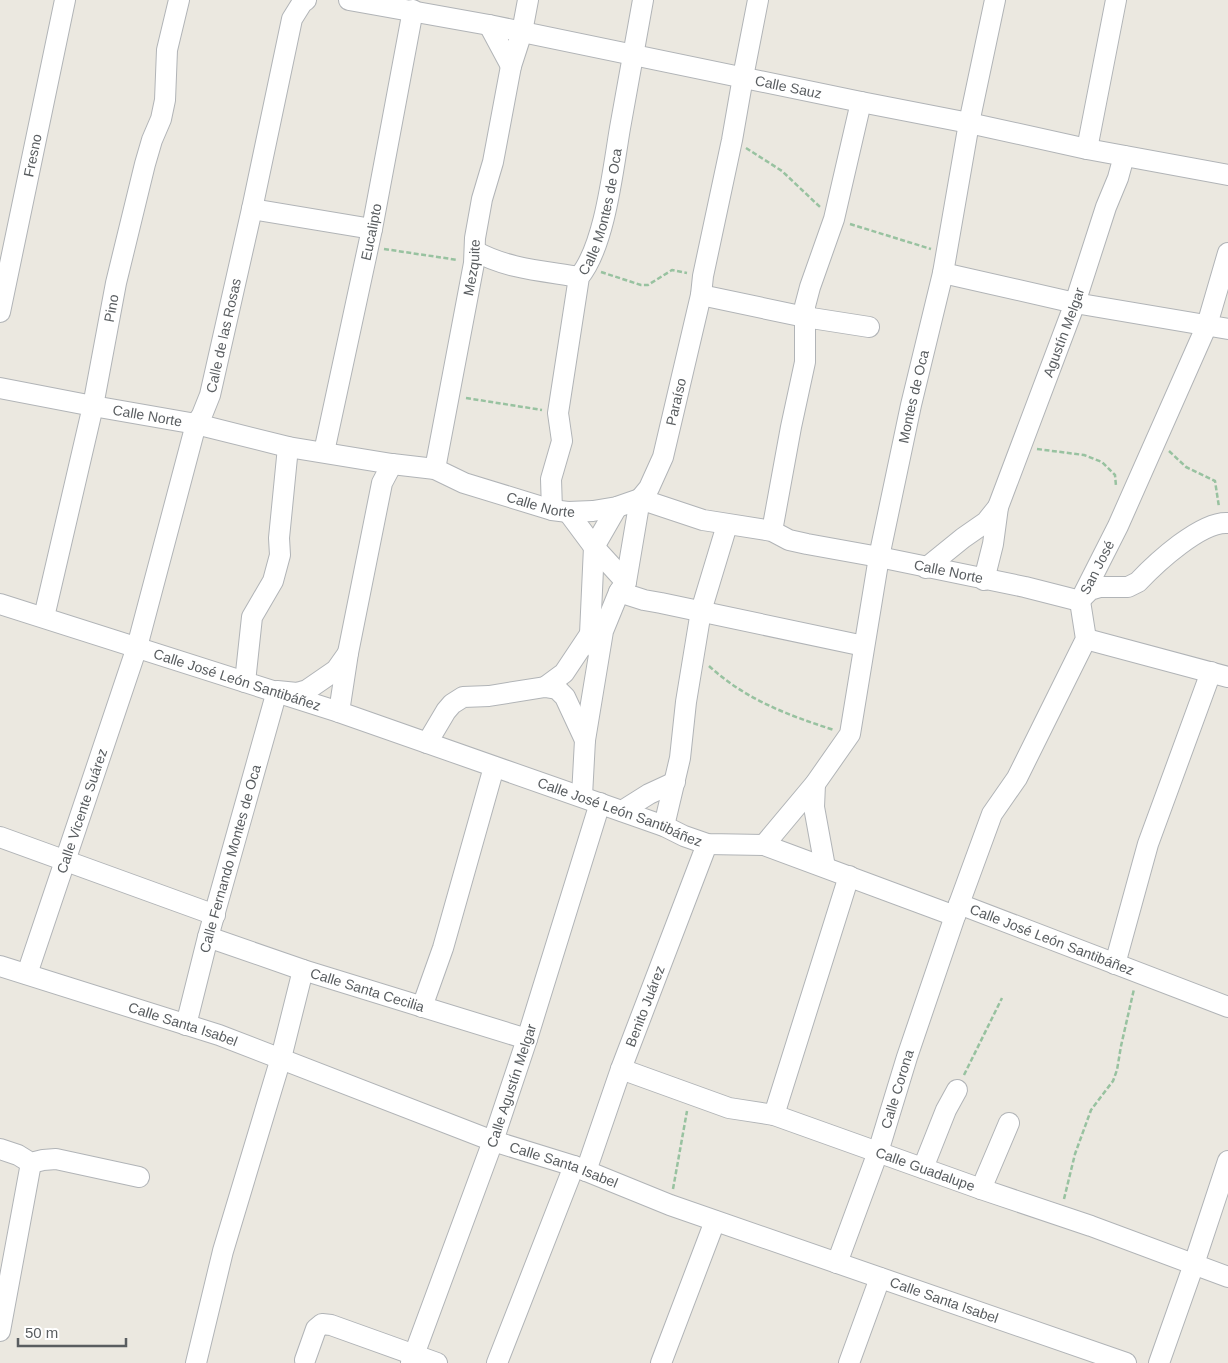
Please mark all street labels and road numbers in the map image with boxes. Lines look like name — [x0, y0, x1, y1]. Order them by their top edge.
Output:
street label: Calle Sauz — [754, 72, 823, 102]
street label: Fresno — [20, 132, 45, 178]
street label: Calle Montes de Oca — [575, 147, 625, 278]
street label: Eucalipto — [357, 202, 385, 262]
street label: Mezquite — [460, 239, 483, 297]
street label: Calle de las Rosas — [203, 277, 244, 394]
street label: Agustín Melgar — [1040, 285, 1088, 379]
street label: Pino — [101, 293, 122, 324]
street label: Montes de Oca — [895, 348, 932, 445]
street label: Paraíso — [663, 376, 689, 427]
street label: Calle Norte — [112, 402, 184, 429]
street label: Calle Norte — [505, 489, 575, 520]
street label: San José — [1077, 538, 1117, 597]
street label: Calle Norte — [913, 556, 985, 586]
street label: Calle José León Santibáñez — [152, 645, 323, 714]
street label: Calle Vicente Suárez — [53, 747, 110, 875]
street label: Calle Fernando Montes de Oca — [196, 763, 264, 955]
street label: Calle José León Santibáñez — [535, 774, 704, 850]
street label: Calle José León Santibáñez — [968, 901, 1136, 978]
street label: Benito Juárez — [622, 963, 668, 1049]
street label: Calle Santa Cecilia — [308, 965, 427, 1015]
street label: Calle Santa Isabel — [126, 999, 240, 1049]
street label: Calle Agustín Melgar — [483, 1022, 539, 1150]
street label: Calle Corona — [878, 1047, 917, 1131]
street label: Calle Santa Isabel — [508, 1139, 620, 1191]
street label: Calle Guadalupe — [873, 1144, 977, 1194]
street label: Calle Santa Isabel — [888, 1274, 1001, 1326]

